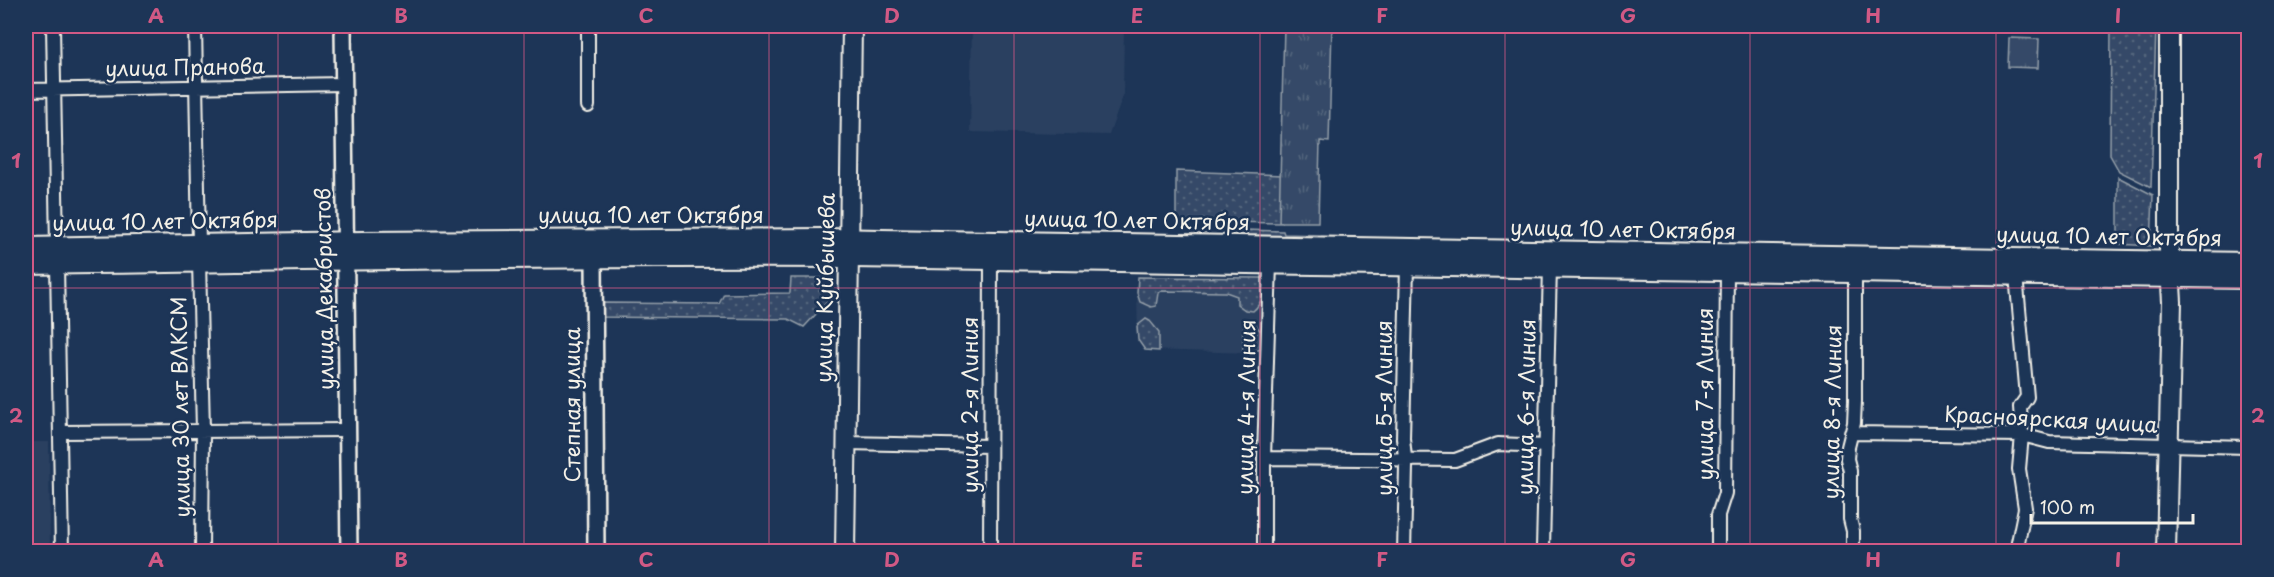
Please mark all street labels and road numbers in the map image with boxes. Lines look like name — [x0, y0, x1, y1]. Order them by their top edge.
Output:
street label: улица Пранова — [105, 49, 265, 83]
street label: улица Декабристов — [305, 188, 341, 390]
street label: улица Куйбышева — [806, 193, 842, 383]
street label: улица 10 лет Октября — [538, 198, 764, 230]
street label: улица 10 лет Октября — [1024, 201, 1250, 237]
street label: улица 10 лет Октября — [52, 202, 278, 238]
street label: улица 10 лет Октября — [1510, 210, 1736, 246]
street label: улица 10 лет Октября — [1996, 217, 2222, 253]
street label: улица 30 лет ВЛКСМ — [161, 296, 197, 518]
street label: улица 7-я Линия — [1688, 308, 1720, 480]
street label: улица 2-я Линия — [953, 317, 985, 493]
street label: улица 6-я Линия — [1507, 318, 1543, 496]
street label: улица 4-я Линия — [1227, 319, 1263, 495]
street label: улица 5-я Линия — [1367, 320, 1399, 496]
street label: улица 8-я Линия — [1813, 324, 1849, 500]
street label: Степная улица — [555, 327, 587, 483]
street label: Красноярская улица — [1944, 396, 2159, 440]

